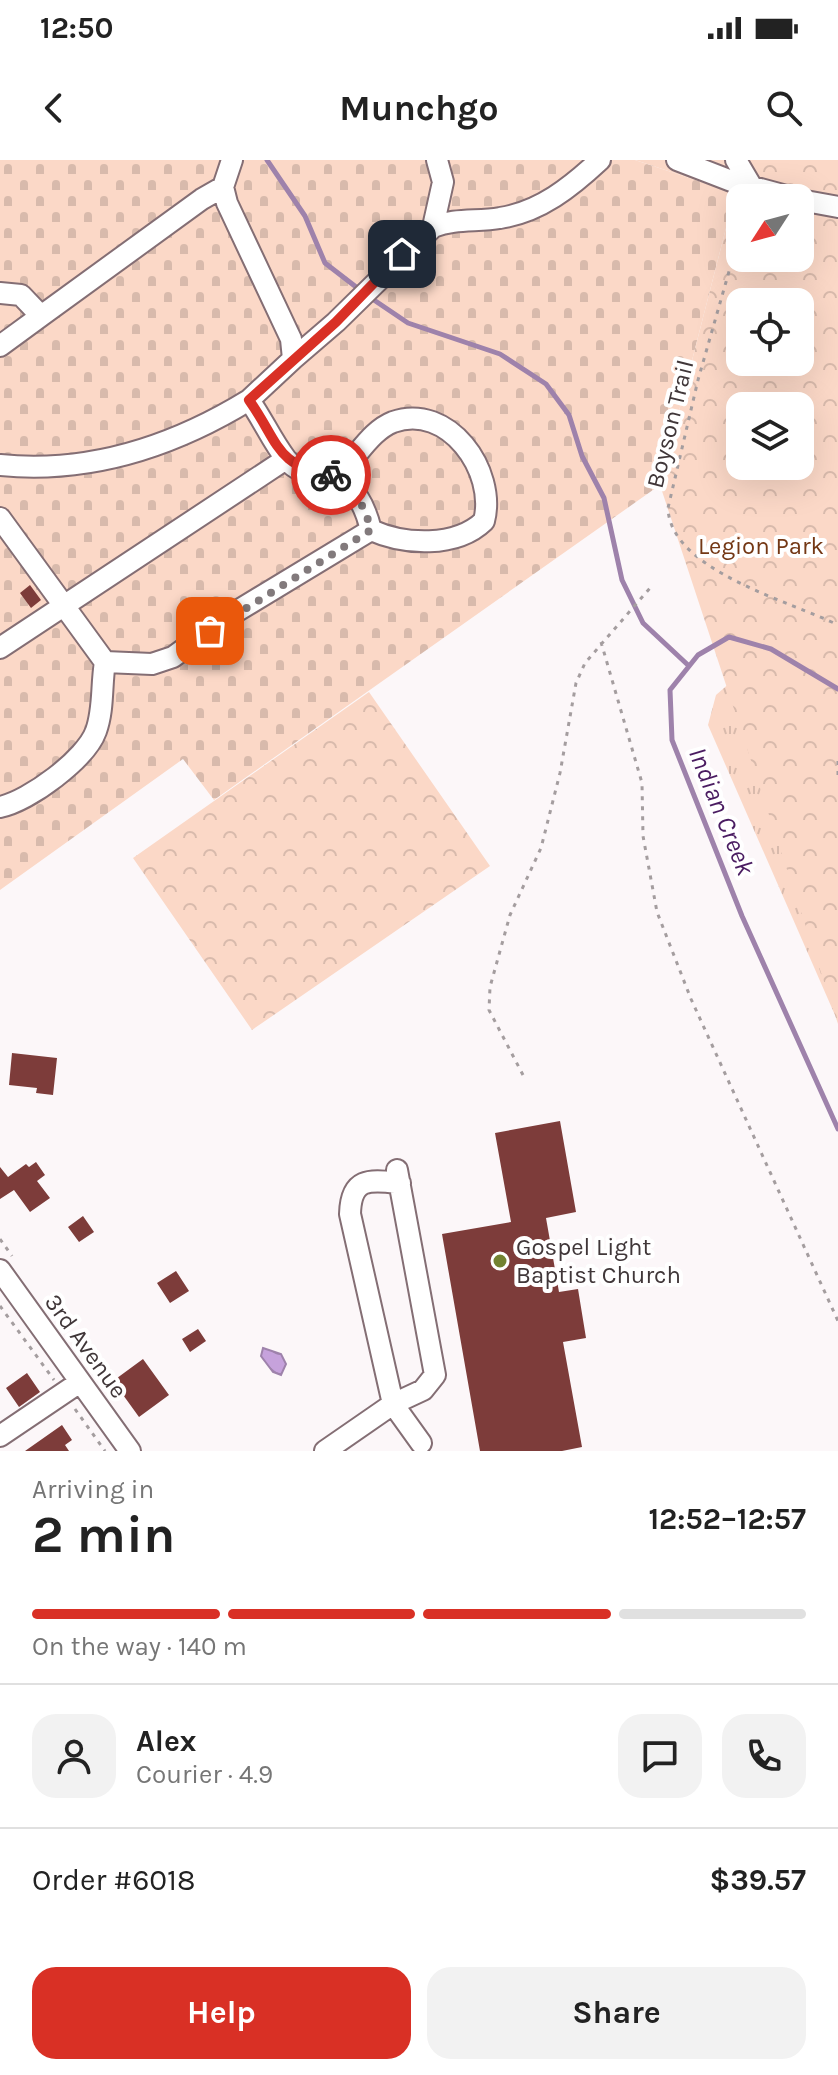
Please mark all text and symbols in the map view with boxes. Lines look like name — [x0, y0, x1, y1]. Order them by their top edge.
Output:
text: 12:50 — [40, 10, 113, 46]
icon: back — [32, 86, 76, 130]
icon: search — [762, 86, 806, 130]
text: Munchgo — [339, 87, 499, 129]
north arrow — [726, 184, 814, 272]
map controls — [726, 184, 814, 480]
pin — [368, 220, 436, 288]
icon: home — [380, 232, 424, 276]
button: locate — [726, 288, 814, 376]
street label: Boyson Trail — [641, 357, 699, 491]
button: layers — [726, 392, 814, 480]
courier — [291, 435, 371, 515]
icon: bike — [309, 453, 353, 497]
park label: Legion Park — [698, 532, 824, 560]
pin — [176, 597, 244, 665]
icon: bag — [188, 609, 232, 653]
water label: Indian Creek — [682, 743, 761, 880]
place label: Gospel Light Baptist Church — [516, 1233, 681, 1289]
marker: Gospel Light Baptist Church — [491, 1252, 509, 1270]
street label: 3rd Avenue — [39, 1289, 133, 1403]
text: Arriving in — [32, 1474, 154, 1505]
text: 12:52–12:57 — [648, 1501, 806, 1537]
text: 2 min — [32, 1504, 175, 1565]
text: On the way · 140 m — [32, 1631, 247, 1662]
button: person — [32, 1714, 116, 1798]
button: chat — [618, 1714, 702, 1798]
button: phone — [722, 1714, 806, 1798]
text: Alex — [136, 1723, 196, 1759]
text: Courier · 4.9 — [136, 1759, 273, 1790]
text: Order #6018 — [32, 1862, 195, 1898]
text: $39.57 — [710, 1862, 806, 1898]
button: Help — [32, 1967, 411, 2059]
button: Share — [427, 1967, 806, 2059]

